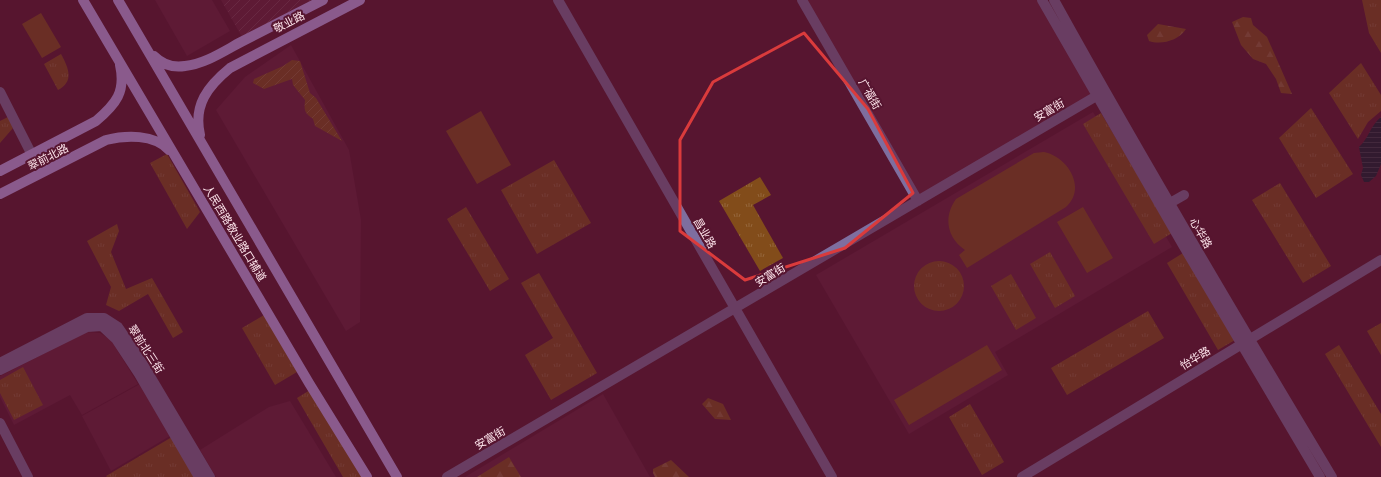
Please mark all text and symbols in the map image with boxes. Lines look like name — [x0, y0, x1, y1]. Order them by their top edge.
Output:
street label: 敬业路 — [271, 8, 307, 36]
street label: 广福街 — [856, 76, 884, 112]
street label: 安富街 — [1031, 96, 1067, 124]
street label: 翠前北路 — [25, 141, 71, 173]
street label: 人民西路敬业路口辅道 — [201, 182, 269, 284]
street label: 昌业路 — [691, 215, 719, 251]
street label: 心华路 — [1187, 215, 1215, 251]
street label: 安富街 — [752, 261, 788, 289]
street label: 翠前北三街 — [125, 322, 167, 376]
street label: 怡华路 — [1177, 344, 1213, 372]
street label: 安富街 — [472, 424, 508, 452]

